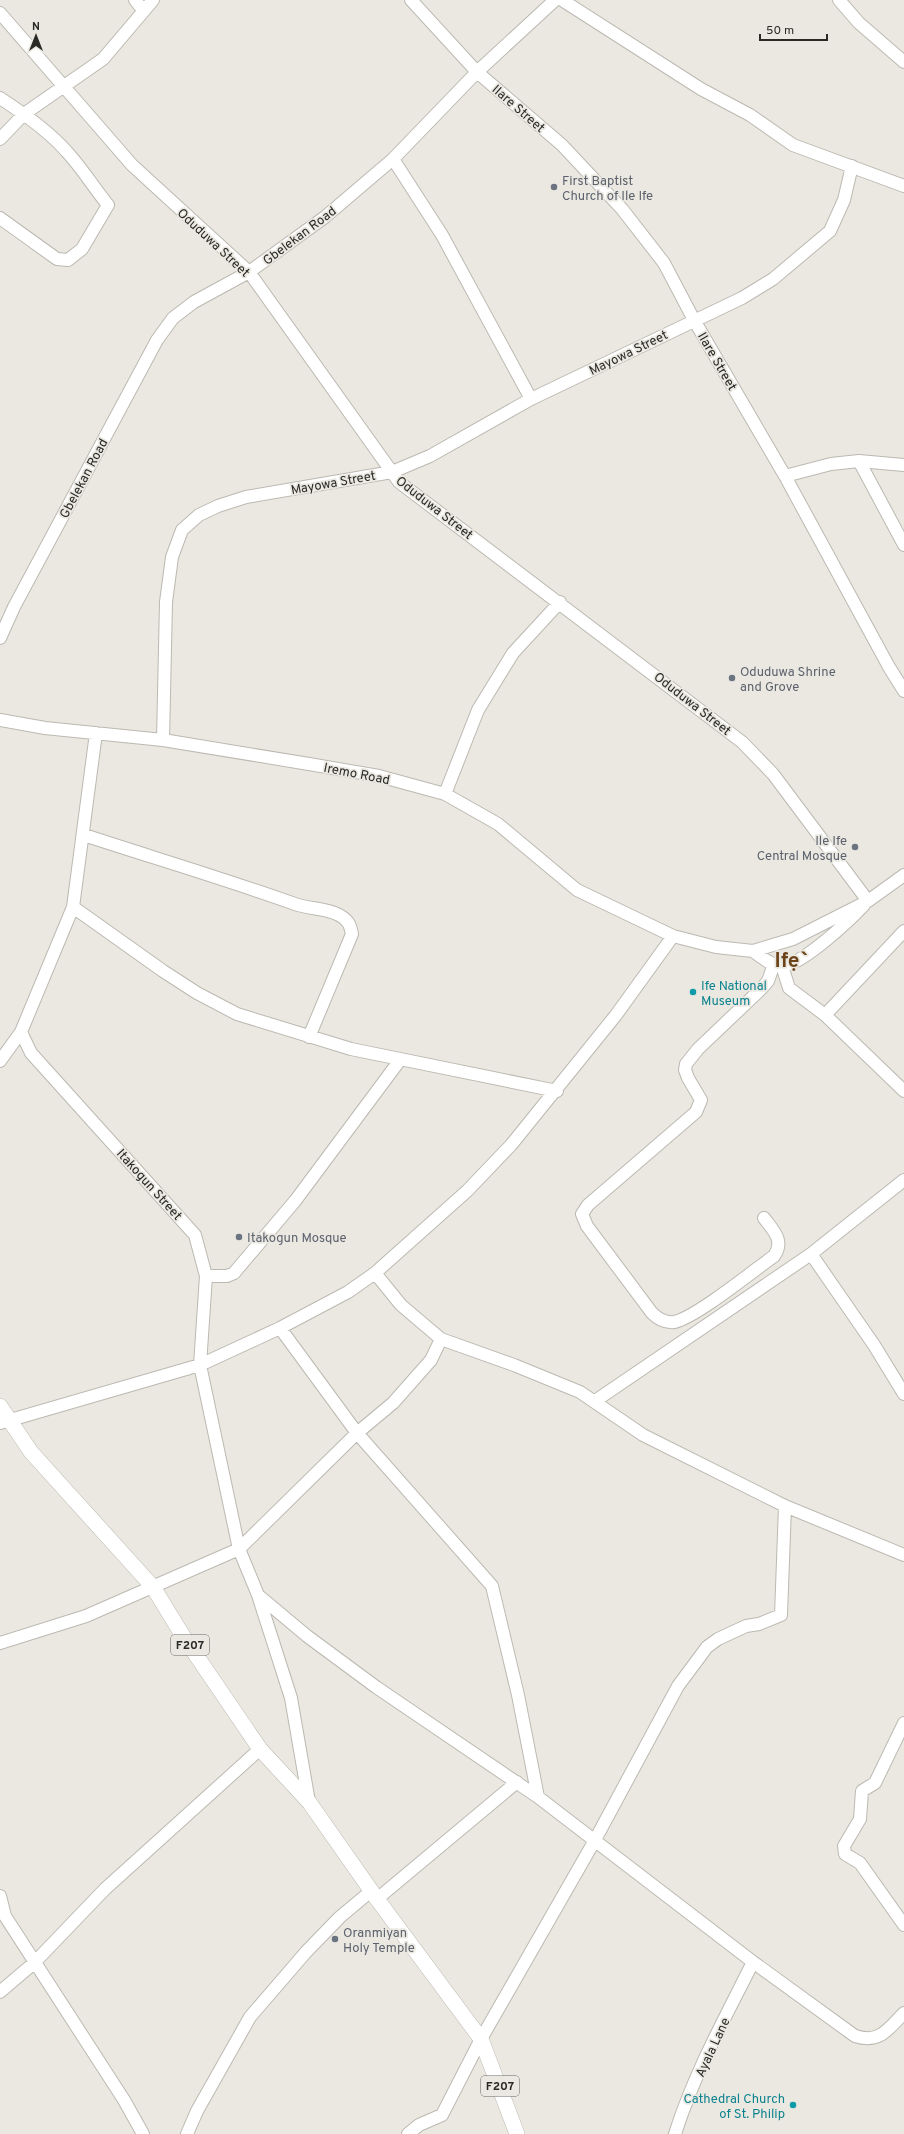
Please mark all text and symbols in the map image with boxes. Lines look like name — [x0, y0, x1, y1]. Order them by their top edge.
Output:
north arrow — [16, 16, 56, 56]
scale bar — [760, 16, 827, 42]
text: N — [32, 20, 40, 34]
text: 50 m — [766, 23, 794, 39]
street label: Ilare Street — [488, 82, 547, 137]
place label: First Baptist Church of Ile Ife — [562, 174, 653, 205]
marker: First Baptist Church of Ile Ife — [549, 182, 559, 192]
street label: Gbelekan Road — [260, 204, 340, 269]
street label: Oduduwa Street — [173, 206, 252, 281]
street label: Mayowa Street — [587, 328, 671, 380]
street label: Ilare Street — [693, 330, 739, 394]
street label: Gbelekan Road — [57, 436, 112, 522]
street label: Mayowa Street — [290, 469, 377, 499]
street label: Oduduwa Street — [392, 474, 476, 544]
place label: Oduduwa Shrine and Grove — [740, 665, 836, 696]
street label: Oduduwa Street — [650, 670, 734, 740]
marker: Oduduwa Shrine and Grove — [727, 673, 737, 683]
street label: Iremo Road — [322, 761, 391, 789]
place label: Ile Ife Central Mosque — [757, 834, 847, 865]
marker: Ile Ife Central Mosque — [850, 842, 860, 852]
district label: Ifẹ̀ — [774, 948, 808, 975]
place label: Ife National Museum — [701, 979, 767, 1010]
marker: Ife National Museum — [688, 987, 698, 997]
street label: Itakogun Street — [112, 1146, 185, 1224]
place label: Itakogun Mosque — [247, 1231, 347, 1247]
marker: Itakogun Mosque — [234, 1232, 244, 1242]
road number: F207 — [171, 1635, 209, 1655]
place label: Oranmiyan Holy Temple — [343, 1926, 415, 1957]
marker: Oranmiyan Holy Temple — [330, 1934, 340, 1944]
street label: Ayala Lane — [693, 2016, 735, 2080]
road number: F207 — [481, 2076, 519, 2096]
place label: Cathedral Church of St. Philip — [683, 2092, 785, 2123]
marker: Cathedral Church of St. Philip — [788, 2100, 798, 2110]

